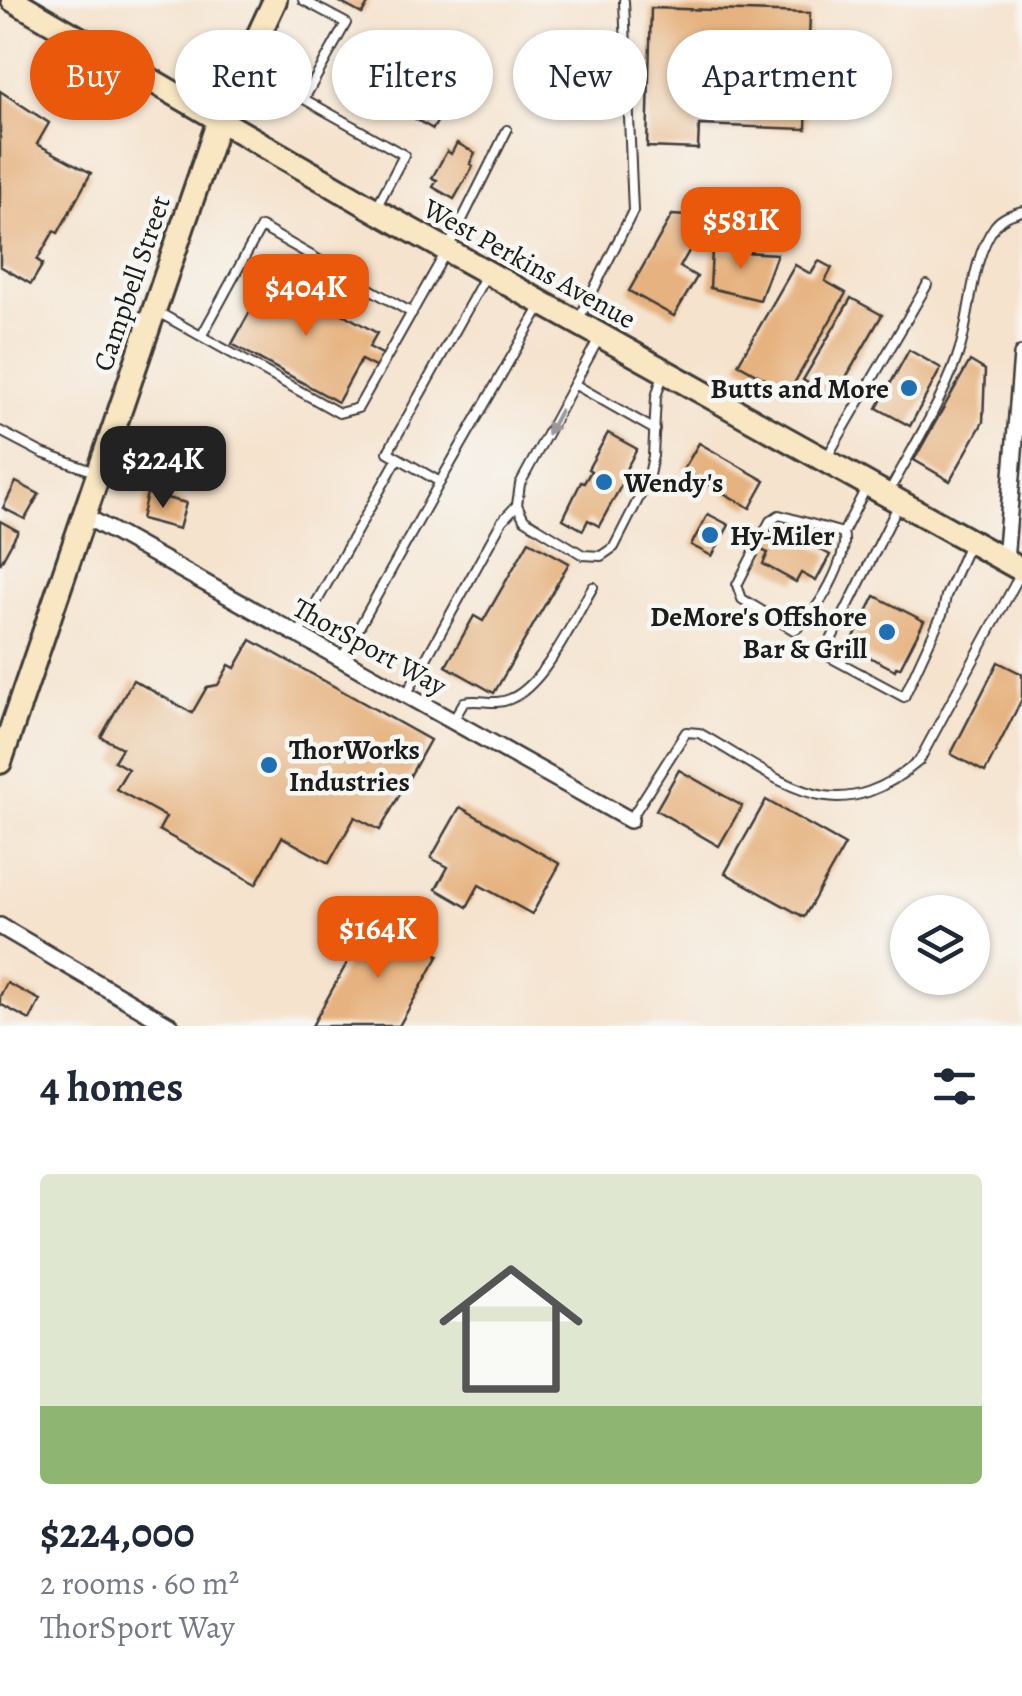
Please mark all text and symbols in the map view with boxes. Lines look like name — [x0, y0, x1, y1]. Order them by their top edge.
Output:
chip: Buy — [30, 30, 155, 120]
chip: Rent — [175, 30, 312, 120]
chip: Filters — [332, 30, 493, 120]
chip: New — [513, 30, 647, 120]
chip: Apartment — [667, 30, 892, 120]
pin: $581K — [671, 187, 811, 272]
street label: West Perkins Avenue — [416, 189, 643, 338]
street label: Campbell Street — [84, 190, 180, 376]
text: $581K — [703, 197, 779, 241]
pin: $404K — [236, 254, 376, 339]
text: $404K — [265, 264, 347, 308]
place label: Butts and More — [710, 370, 889, 408]
marker: Butts and More — [898, 377, 920, 399]
one-way arrow — [545, 408, 563, 436]
pin: $224K — [93, 426, 233, 511]
text: $224K — [122, 436, 204, 480]
place label: Wendy's — [623, 464, 724, 502]
marker: Wendy's — [593, 471, 615, 493]
place label: Hy-Miler — [730, 517, 835, 555]
marker: Hy-Miler — [699, 524, 721, 546]
street label: ThorSport Way — [286, 589, 454, 705]
place label: DeMore's Offshore Bar & Grill — [650, 598, 868, 668]
marker: DeMore's Offshore Bar & Grill — [876, 621, 898, 643]
place label: ThorWorks Industries — [289, 731, 420, 801]
marker: ThorWorks Industries — [258, 754, 280, 776]
map controls — [890, 895, 990, 995]
button: layers — [890, 895, 990, 995]
pin: $164K — [308, 896, 448, 981]
text: $164K — [339, 906, 417, 950]
text: 4 homes — [40, 1058, 183, 1115]
icon: filters — [927, 1059, 982, 1114]
icon: home — [421, 1239, 601, 1419]
text: $224,000 — [40, 1504, 195, 1561]
text: 2 rooms · 60 m² — [40, 1561, 239, 1605]
text: ThorSport Way — [40, 1605, 235, 1649]

